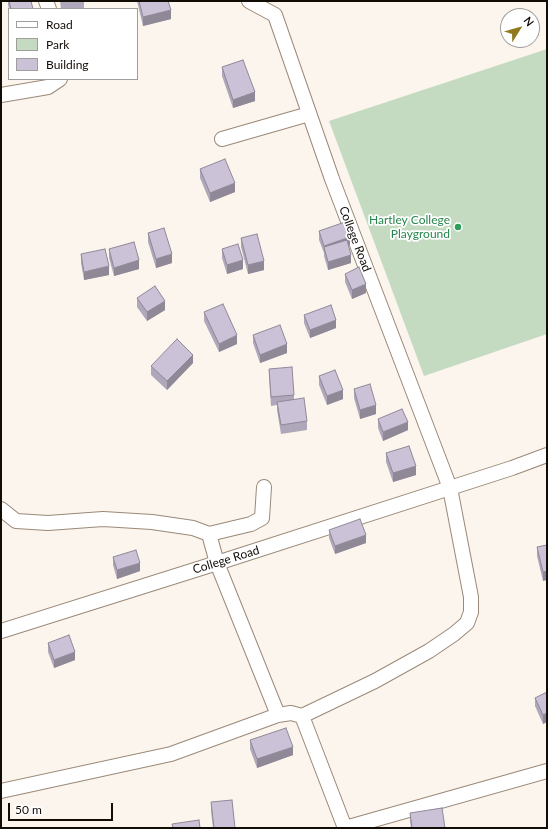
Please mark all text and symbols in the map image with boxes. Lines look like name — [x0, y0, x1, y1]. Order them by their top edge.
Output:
legend — [8, 8, 138, 80]
north arrow — [500, 8, 540, 48]
text: N — [521, 14, 537, 28]
text: Road — [46, 17, 73, 32]
text: Park — [46, 37, 69, 52]
text: Building — [46, 57, 89, 72]
street label: College Road — [336, 204, 374, 274]
place label: Hartley College Playground — [369, 213, 450, 241]
marker: Hartley College Playground — [453, 222, 463, 232]
street label: College Road — [191, 543, 261, 577]
scale bar — [10, 795, 115, 821]
text: 50 m — [15, 802, 42, 817]

